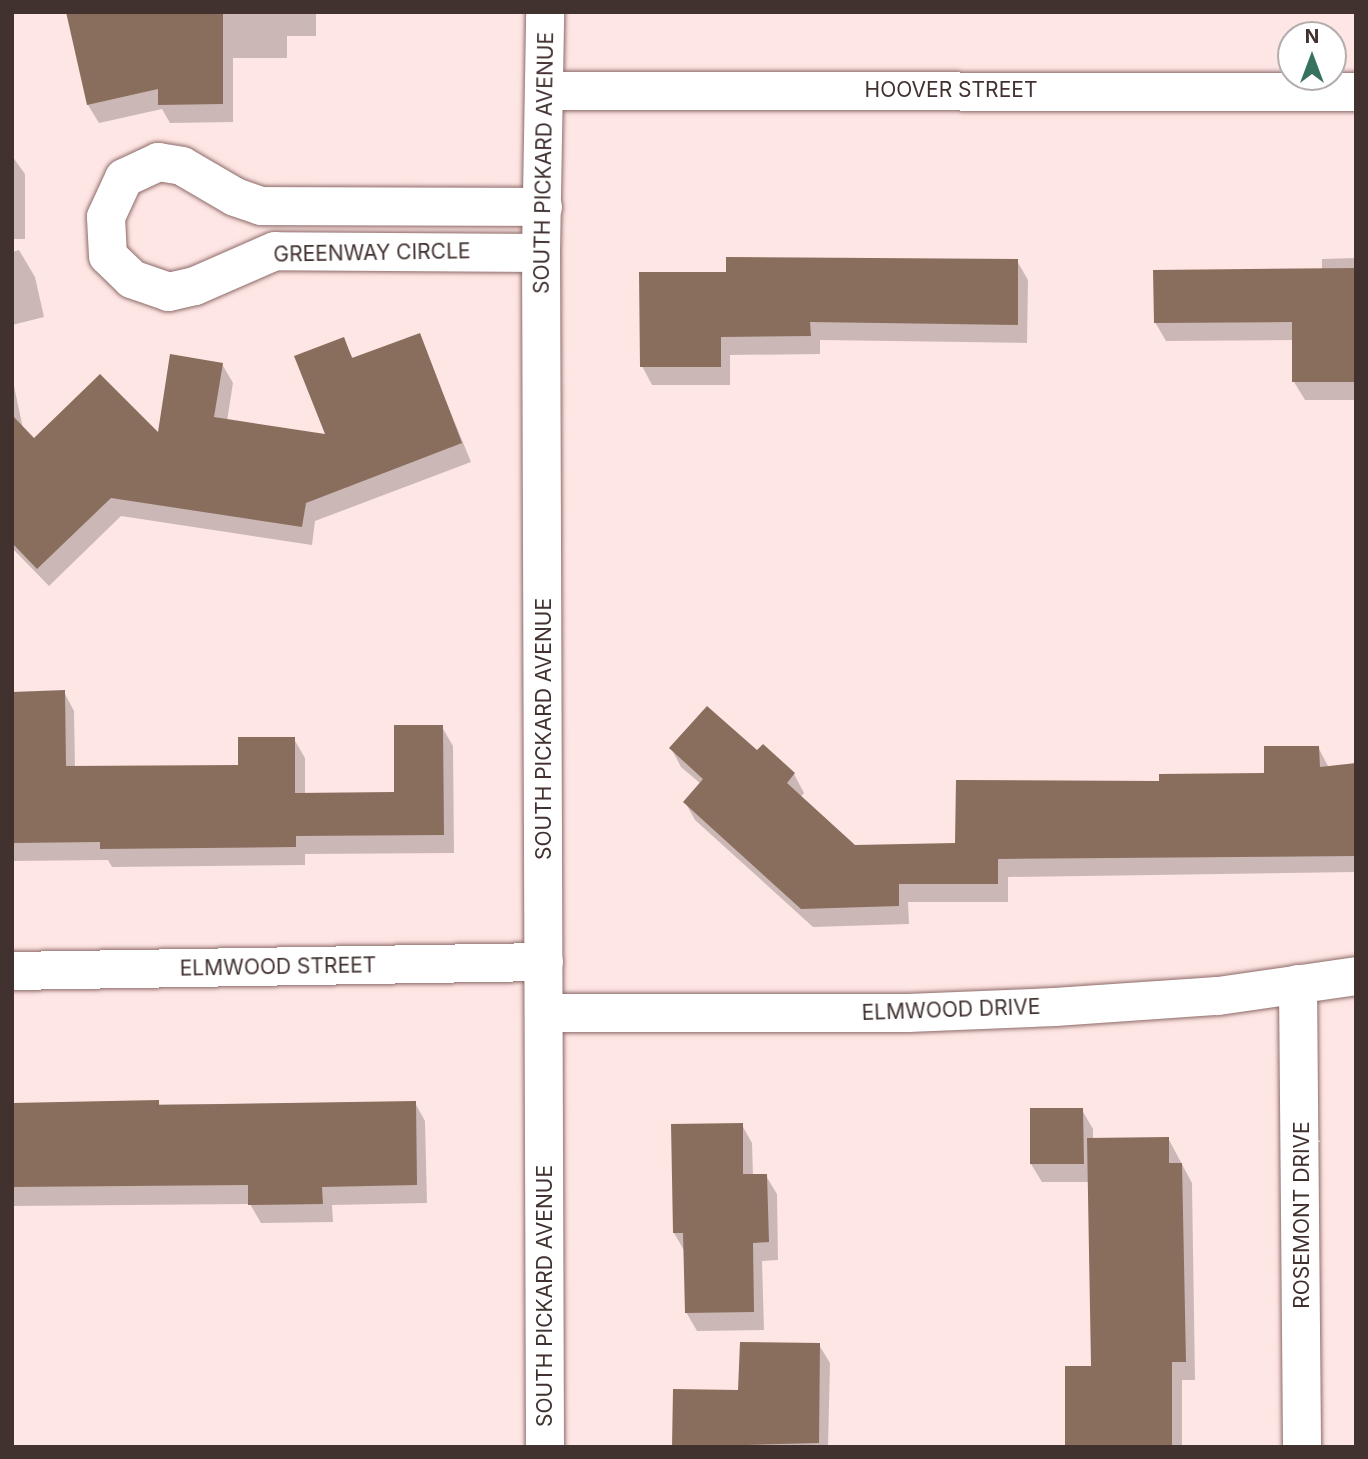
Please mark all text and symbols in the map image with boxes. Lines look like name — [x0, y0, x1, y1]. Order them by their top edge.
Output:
north arrow — [1277, 21, 1347, 91]
text: N — [1305, 25, 1319, 48]
street label: SOUTH PICKARD AVENUE — [529, 32, 559, 294]
street label: HOOVER STREET — [865, 77, 1037, 103]
street label: GREENWAY CIRCLE — [273, 239, 471, 267]
street label: SOUTH PICKARD AVENUE — [531, 598, 557, 860]
street label: ELMWOOD STREET — [179, 953, 377, 981]
street label: ELMWOOD DRIVE — [861, 994, 1041, 1026]
street label: ROSEMONT DRIVE — [1289, 1121, 1315, 1309]
street label: SOUTH PICKARD AVENUE — [532, 1165, 558, 1427]

